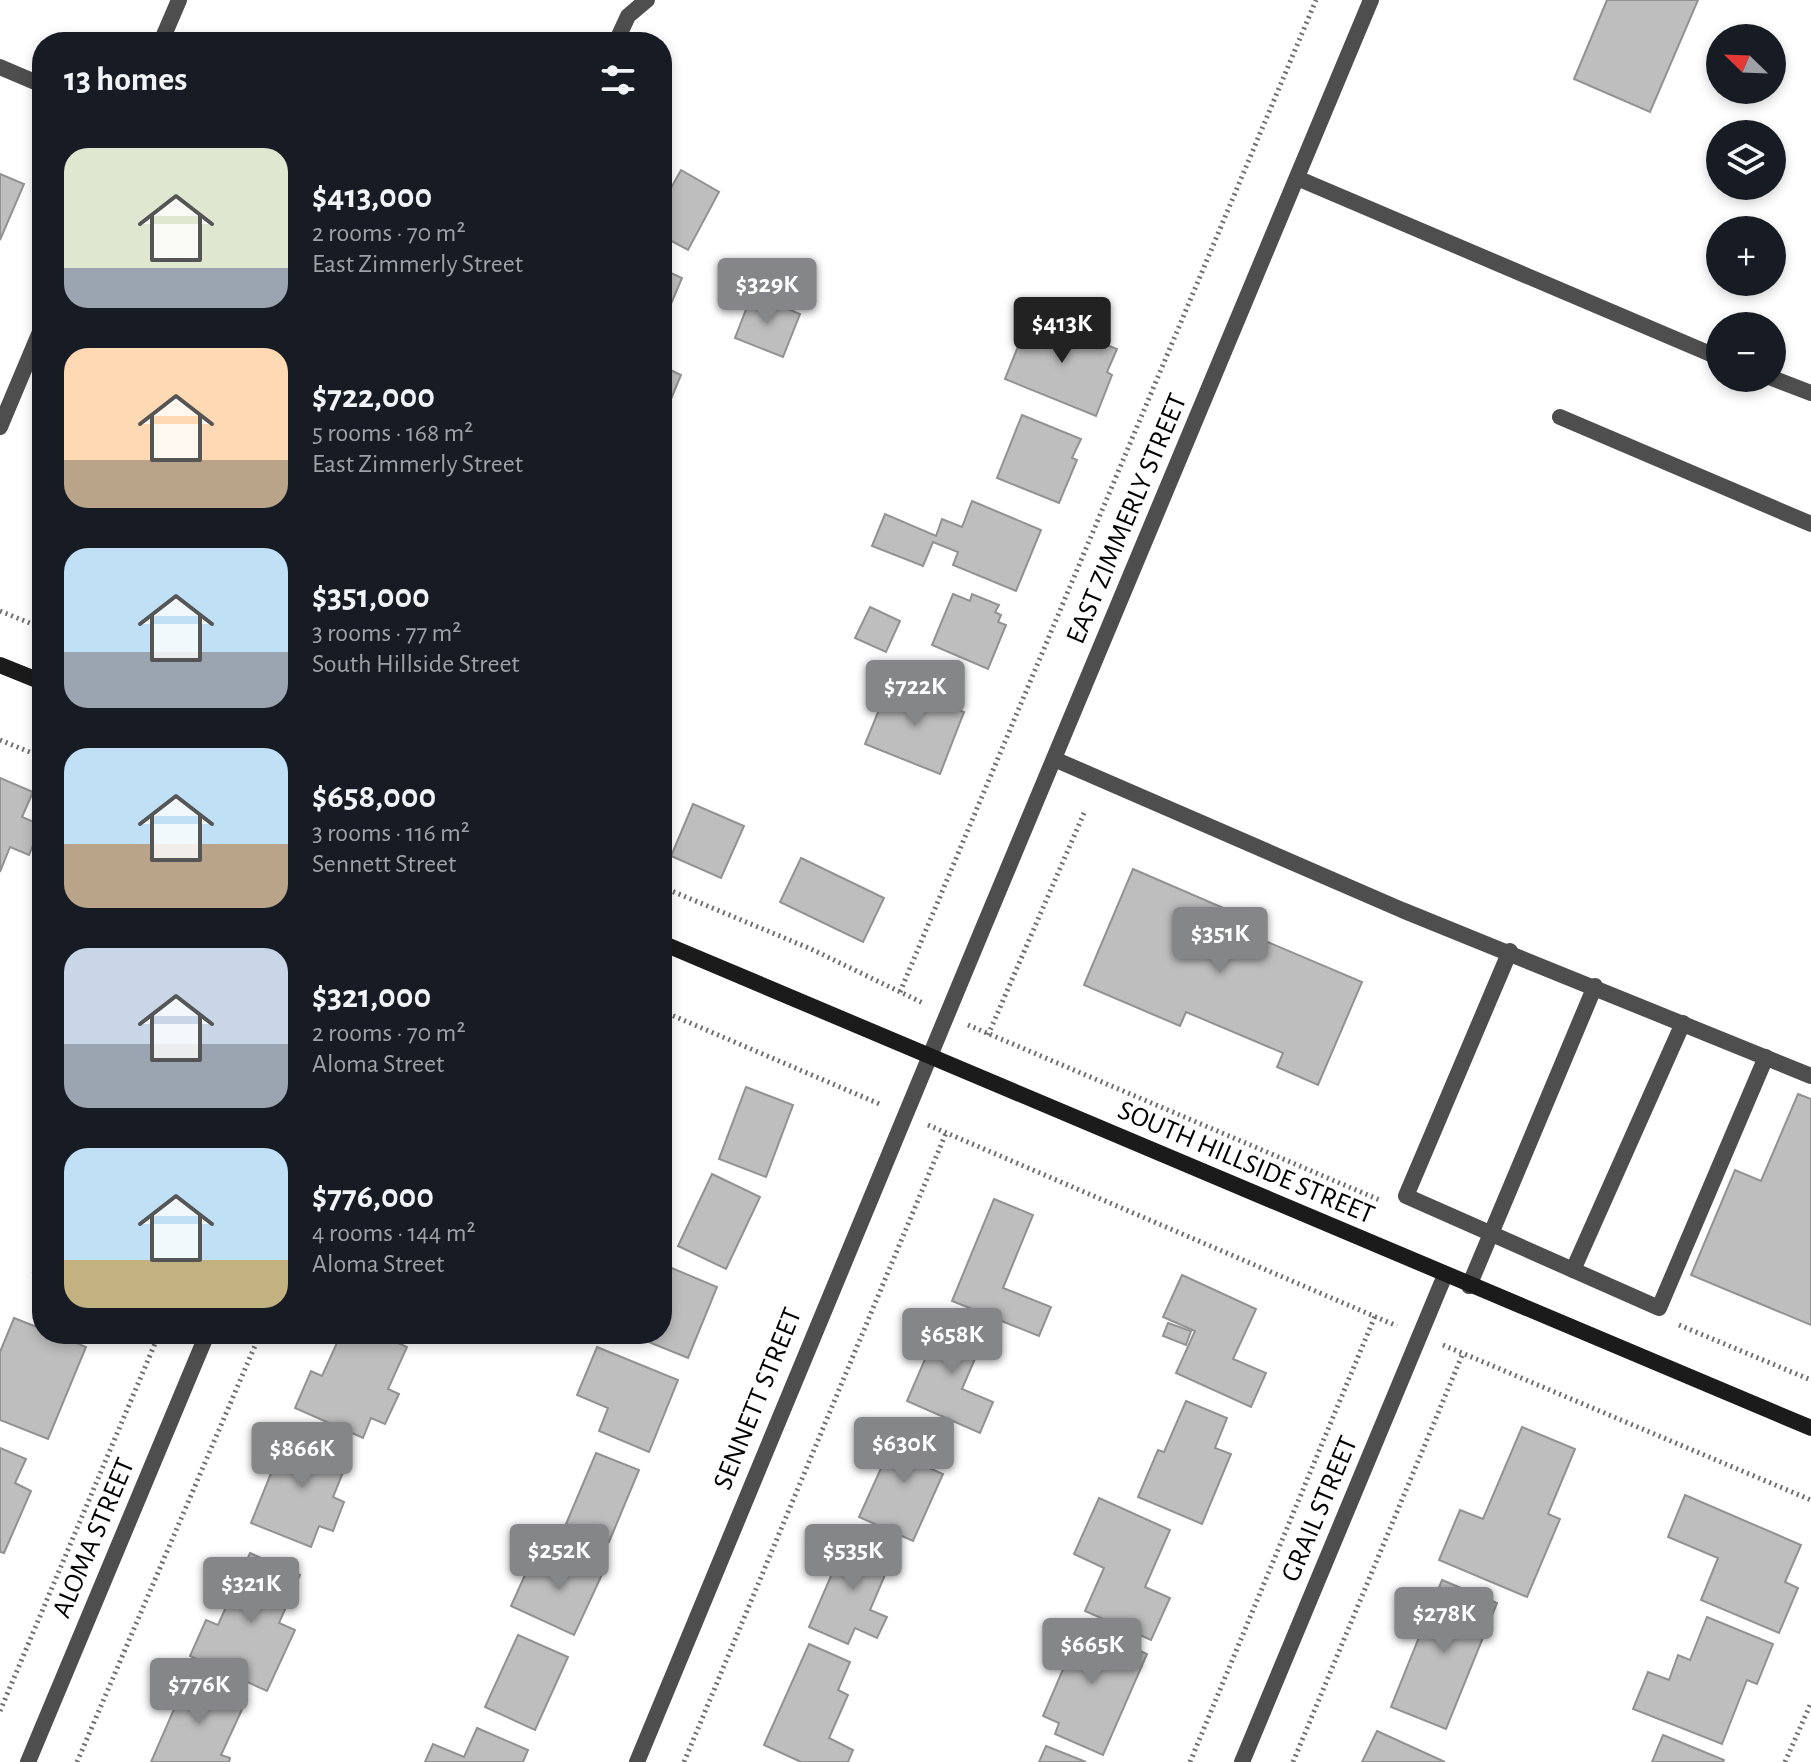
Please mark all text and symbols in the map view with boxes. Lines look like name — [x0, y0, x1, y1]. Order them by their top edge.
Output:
north arrow — [1706, 24, 1786, 104]
map controls — [1706, 24, 1786, 392]
icon: filters — [596, 58, 640, 102]
text: 13 homes — [64, 63, 187, 97]
button: layers — [1706, 120, 1786, 200]
icon: home — [128, 180, 224, 276]
text: $413,000 — [312, 180, 432, 214]
button: + — [1706, 216, 1786, 296]
text: 2 rooms · 70 m² — [312, 220, 465, 246]
text: East Zimmerly Street — [312, 251, 523, 277]
pin: $329K — [711, 258, 823, 326]
text: $329K — [736, 271, 798, 297]
pin: $413K — [1006, 297, 1118, 365]
text: $413K — [1032, 310, 1092, 336]
button: − — [1706, 312, 1786, 392]
icon: home — [128, 380, 224, 476]
text: $722,000 — [312, 380, 435, 414]
street label: EAST ZIMMERLY STREET — [1062, 390, 1192, 648]
text: 5 rooms · 168 m² — [312, 420, 473, 446]
text: East Zimmerly Street — [312, 451, 523, 477]
icon: home — [128, 580, 224, 676]
text: $351,000 — [312, 580, 430, 614]
text: 3 rooms · 77 m² — [312, 620, 461, 646]
text: South Hillside Street — [312, 651, 520, 677]
pin: $722K — [859, 660, 971, 728]
text: $722K — [884, 673, 946, 699]
icon: home — [128, 780, 224, 876]
text: $658,000 — [312, 780, 436, 814]
text: 3 rooms · 116 m² — [312, 820, 470, 846]
text: Sennett Street — [312, 851, 456, 877]
pin: $351K — [1164, 907, 1276, 975]
text: $351K — [1191, 920, 1249, 946]
icon: home — [128, 980, 224, 1076]
text: $321,000 — [312, 980, 431, 1014]
text: 2 rooms · 70 m² — [312, 1020, 465, 1046]
text: Aloma Street — [312, 1051, 444, 1077]
street label: SOUTH HILLSIDE STREET — [1114, 1096, 1379, 1230]
icon: home — [128, 1180, 224, 1276]
text: $776,000 — [312, 1180, 434, 1214]
text: 4 rooms · 144 m² — [312, 1220, 476, 1246]
text: Aloma Street — [312, 1251, 444, 1277]
street label: SENNETT STREET — [709, 1304, 807, 1494]
pin: $658K — [896, 1308, 1008, 1376]
text: $658K — [920, 1321, 984, 1347]
pin: $630K — [848, 1417, 960, 1485]
pin: $866K — [246, 1422, 358, 1490]
text: $630K — [872, 1430, 936, 1456]
street label: GRAIL STREET — [1277, 1432, 1363, 1586]
text: $866K — [270, 1435, 334, 1461]
street label: ALOMA STREET — [48, 1454, 140, 1622]
pin: $252K — [503, 1524, 615, 1592]
pin: $535K — [797, 1524, 909, 1592]
text: $252K — [528, 1537, 590, 1563]
text: $535K — [823, 1537, 883, 1563]
pin: $321K — [195, 1557, 307, 1625]
text: $321K — [221, 1570, 281, 1596]
pin: $278K — [1388, 1587, 1500, 1655]
text: $278K — [1412, 1600, 1476, 1626]
pin: $665K — [1036, 1618, 1148, 1686]
text: $665K — [1060, 1631, 1124, 1657]
pin: $776K — [143, 1658, 255, 1726]
text: $776K — [168, 1671, 230, 1697]

